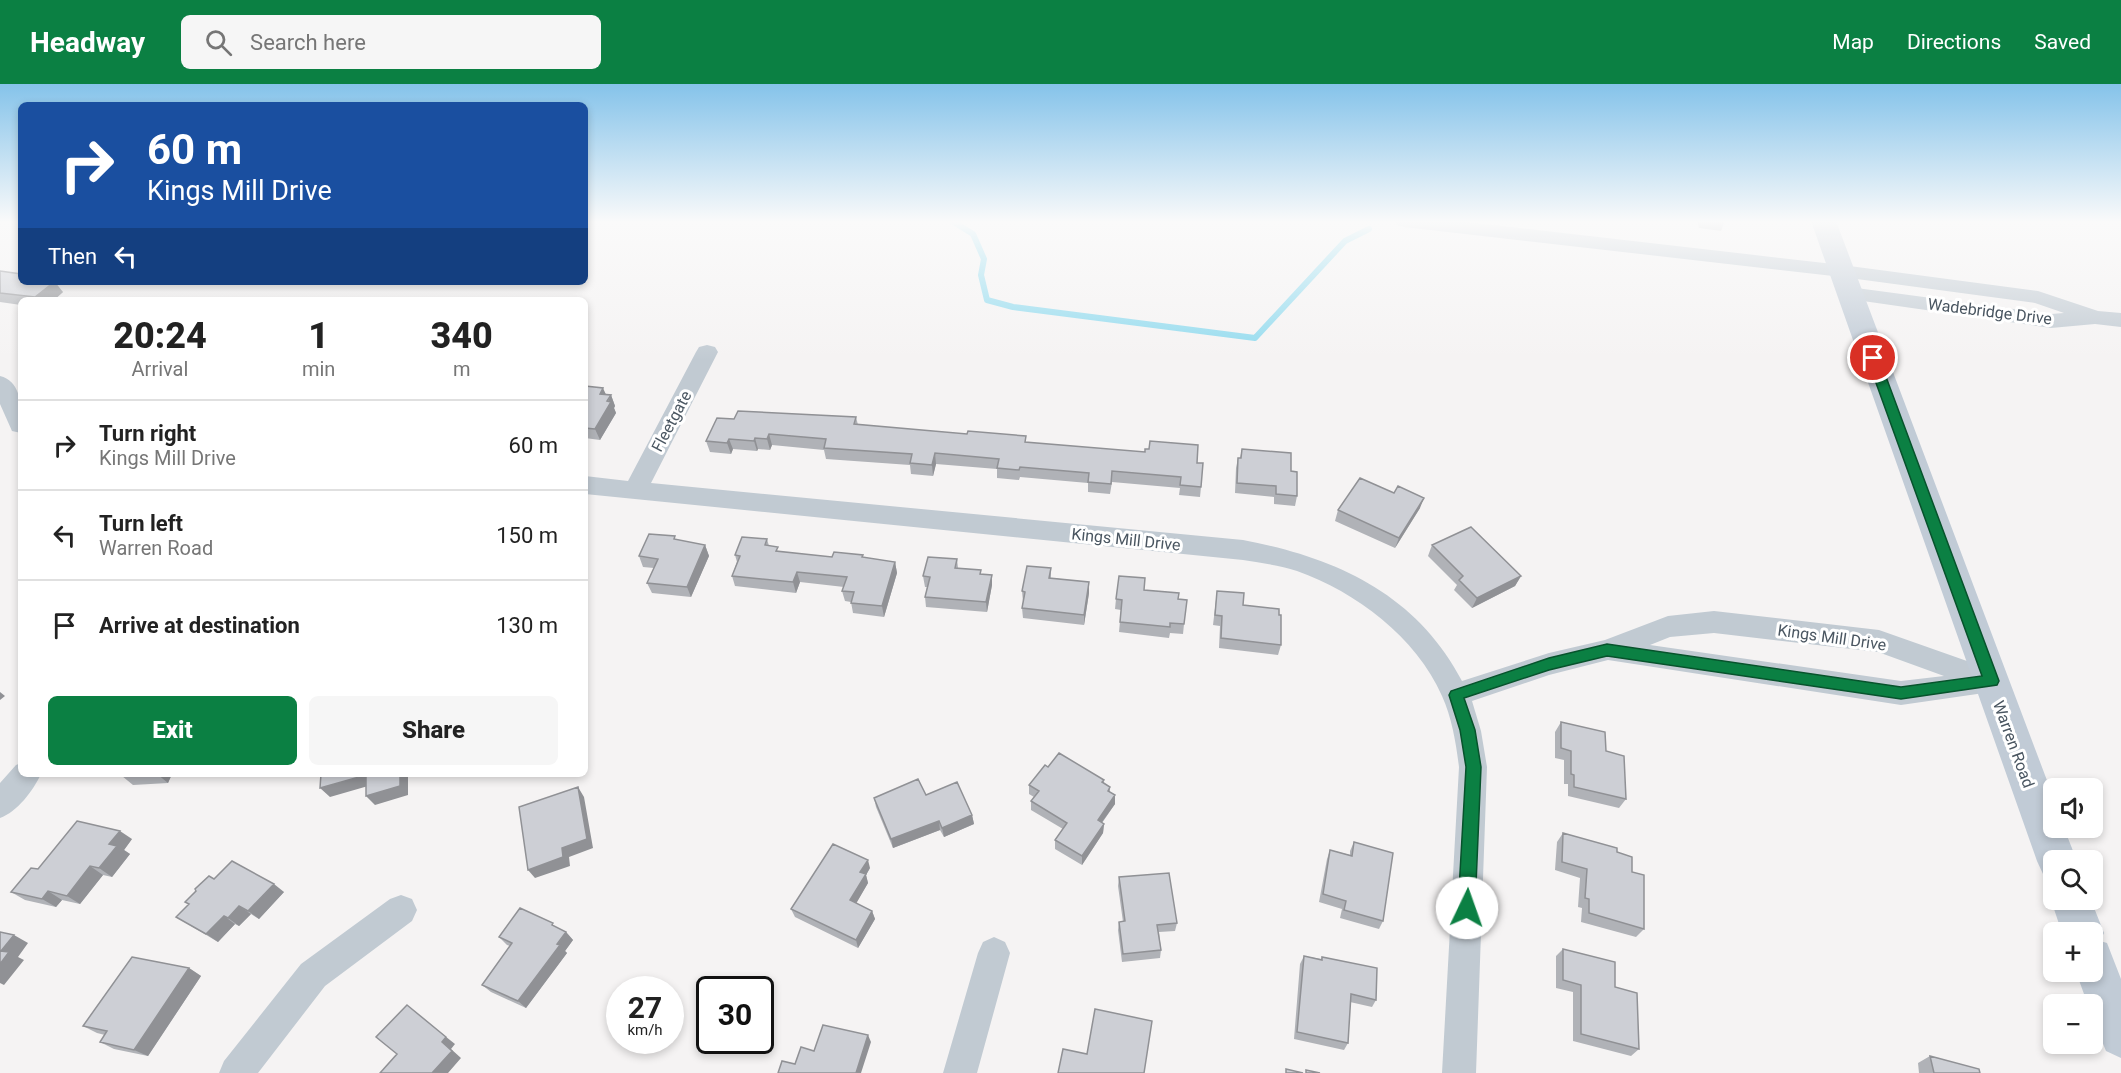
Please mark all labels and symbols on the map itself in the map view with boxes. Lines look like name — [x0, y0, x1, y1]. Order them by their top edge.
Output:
street label: Wadebridge Drive — [1927, 294, 2053, 329]
pin — [1847, 332, 1898, 383]
street label: Fleetgate — [647, 387, 695, 455]
street label: Kings Mill Drive — [1070, 524, 1181, 555]
street label: Kings Mill Drive — [1776, 620, 1887, 655]
street label: Warren Road — [1989, 698, 2038, 790]
position arrow — [1435, 876, 1499, 940]
speed limit sign: 30 — [696, 976, 774, 1054]

